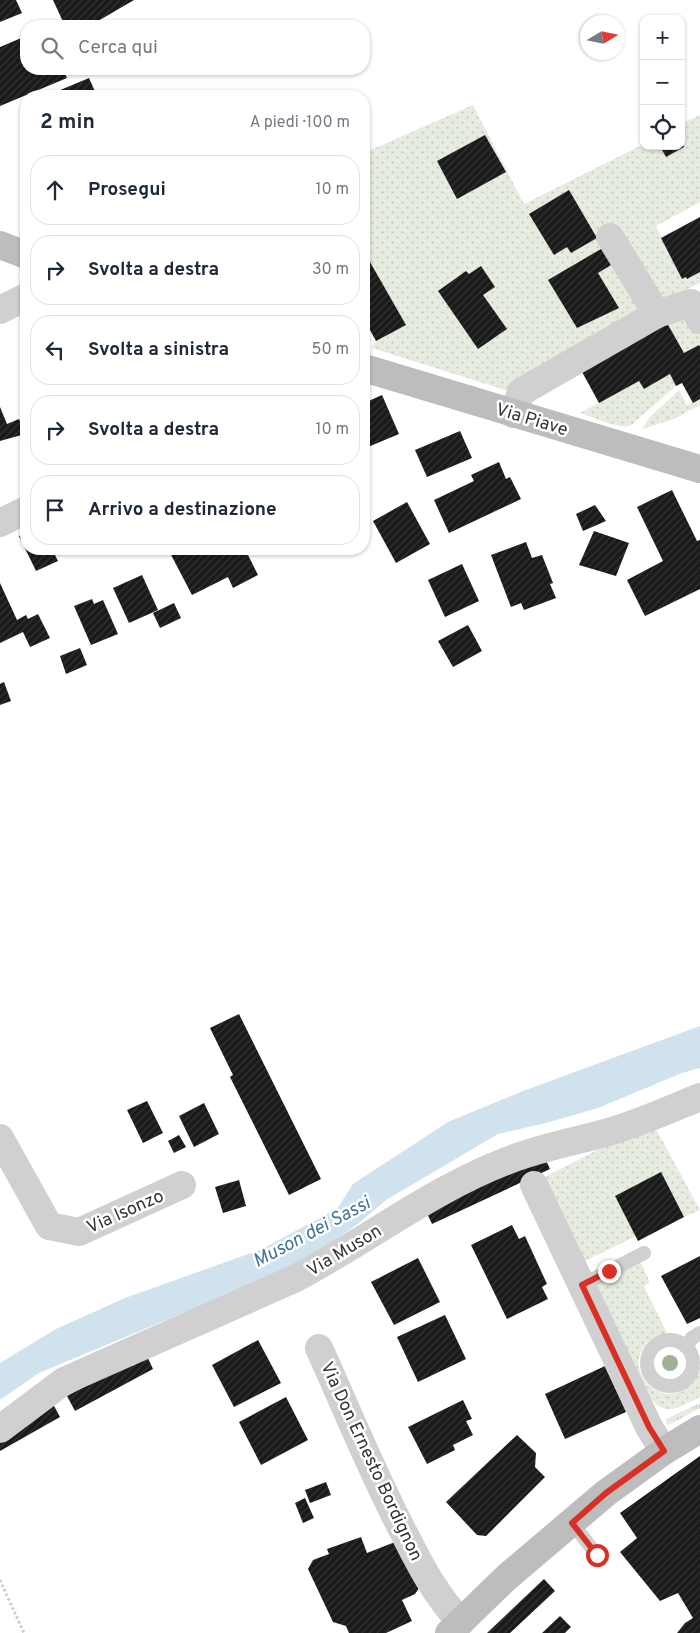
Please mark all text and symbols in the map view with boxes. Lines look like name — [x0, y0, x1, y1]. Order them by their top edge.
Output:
north arrow — [580, 15, 625, 60]
map controls — [640, 15, 685, 150]
button: + — [640, 15, 685, 60]
search box — [20, 20, 370, 75]
icon: search — [38, 34, 66, 62]
text: Cerca qui — [78, 36, 158, 60]
button: − — [640, 60, 685, 105]
button: locate — [640, 105, 685, 150]
text: 2 min — [40, 109, 95, 136]
text: A piedi · 100 m — [250, 113, 350, 133]
icon: ahead — [41, 176, 69, 204]
text: Prosegui — [88, 178, 166, 202]
text: 10 m — [315, 180, 349, 200]
icon: right — [41, 256, 69, 284]
text: Svolta a destra — [88, 258, 219, 282]
text: 30 m — [312, 260, 349, 280]
icon: left — [41, 336, 69, 364]
text: Svolta a sinistra — [88, 338, 229, 362]
text: 50 m — [312, 340, 349, 360]
street label: Via Piave — [493, 399, 570, 442]
icon: right — [41, 416, 69, 444]
text: Svolta a destra — [88, 418, 219, 442]
text: 10 m — [315, 420, 349, 440]
icon: arrive — [41, 496, 69, 524]
text: Arrivo a destinazione — [88, 498, 277, 522]
street label: Via Isonzo — [83, 1185, 168, 1240]
water label: Muson dei Sassi — [249, 1191, 376, 1274]
street label: Via Muson — [303, 1220, 386, 1283]
route end — [598, 1260, 621, 1283]
street label: Via Don Ernesto Bordignon — [314, 1358, 427, 1565]
route start — [586, 1544, 609, 1567]

